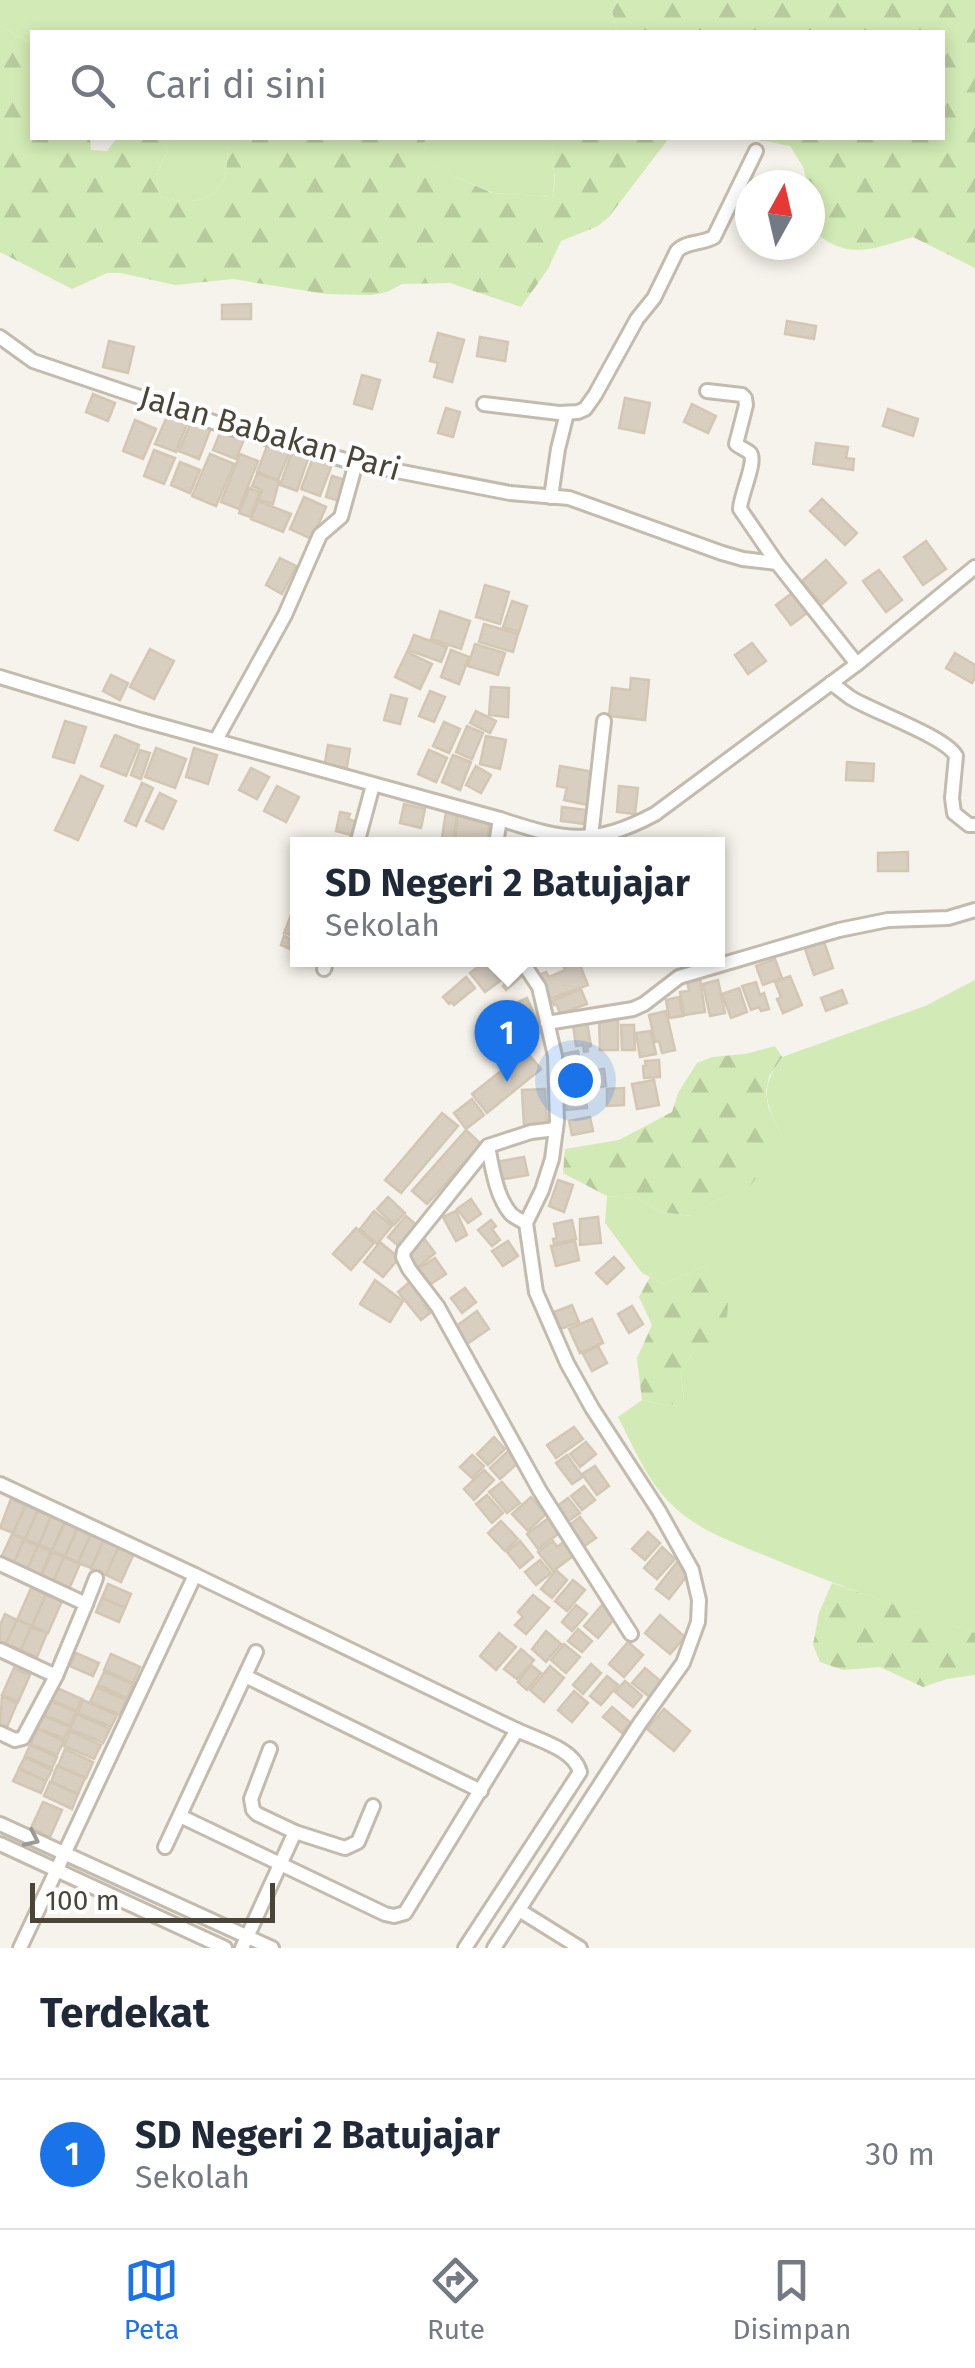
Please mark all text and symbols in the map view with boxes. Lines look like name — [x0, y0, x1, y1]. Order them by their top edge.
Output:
search box — [30, 30, 945, 140]
icon: search — [65, 58, 120, 113]
text: Cari di sini — [145, 62, 327, 108]
north arrow — [735, 170, 825, 260]
street label: Jalan Babakan Pari — [135, 378, 405, 488]
popup — [290, 837, 725, 967]
text: SD Negeri 2 Batujajar — [325, 860, 690, 906]
text: Sekolah — [325, 906, 440, 944]
pin: 1 — [474, 1000, 540, 1082]
your location — [550, 1055, 601, 1106]
one-way arrow — [21, 1827, 39, 1847]
scale bar — [30, 1878, 275, 1922]
text: 100 m — [45, 1884, 120, 1917]
text: Terdekat — [40, 1988, 209, 2038]
text: SD Negeri 2 Batujajar — [135, 2112, 500, 2158]
text: 1 — [65, 2135, 80, 2173]
text: 30 m — [865, 2135, 935, 2173]
text: Sekolah — [135, 2158, 250, 2196]
tab: Peta — [124, 2253, 180, 2346]
tab: Rute — [427, 2253, 485, 2346]
tab: Disimpan — [732, 2253, 851, 2346]

